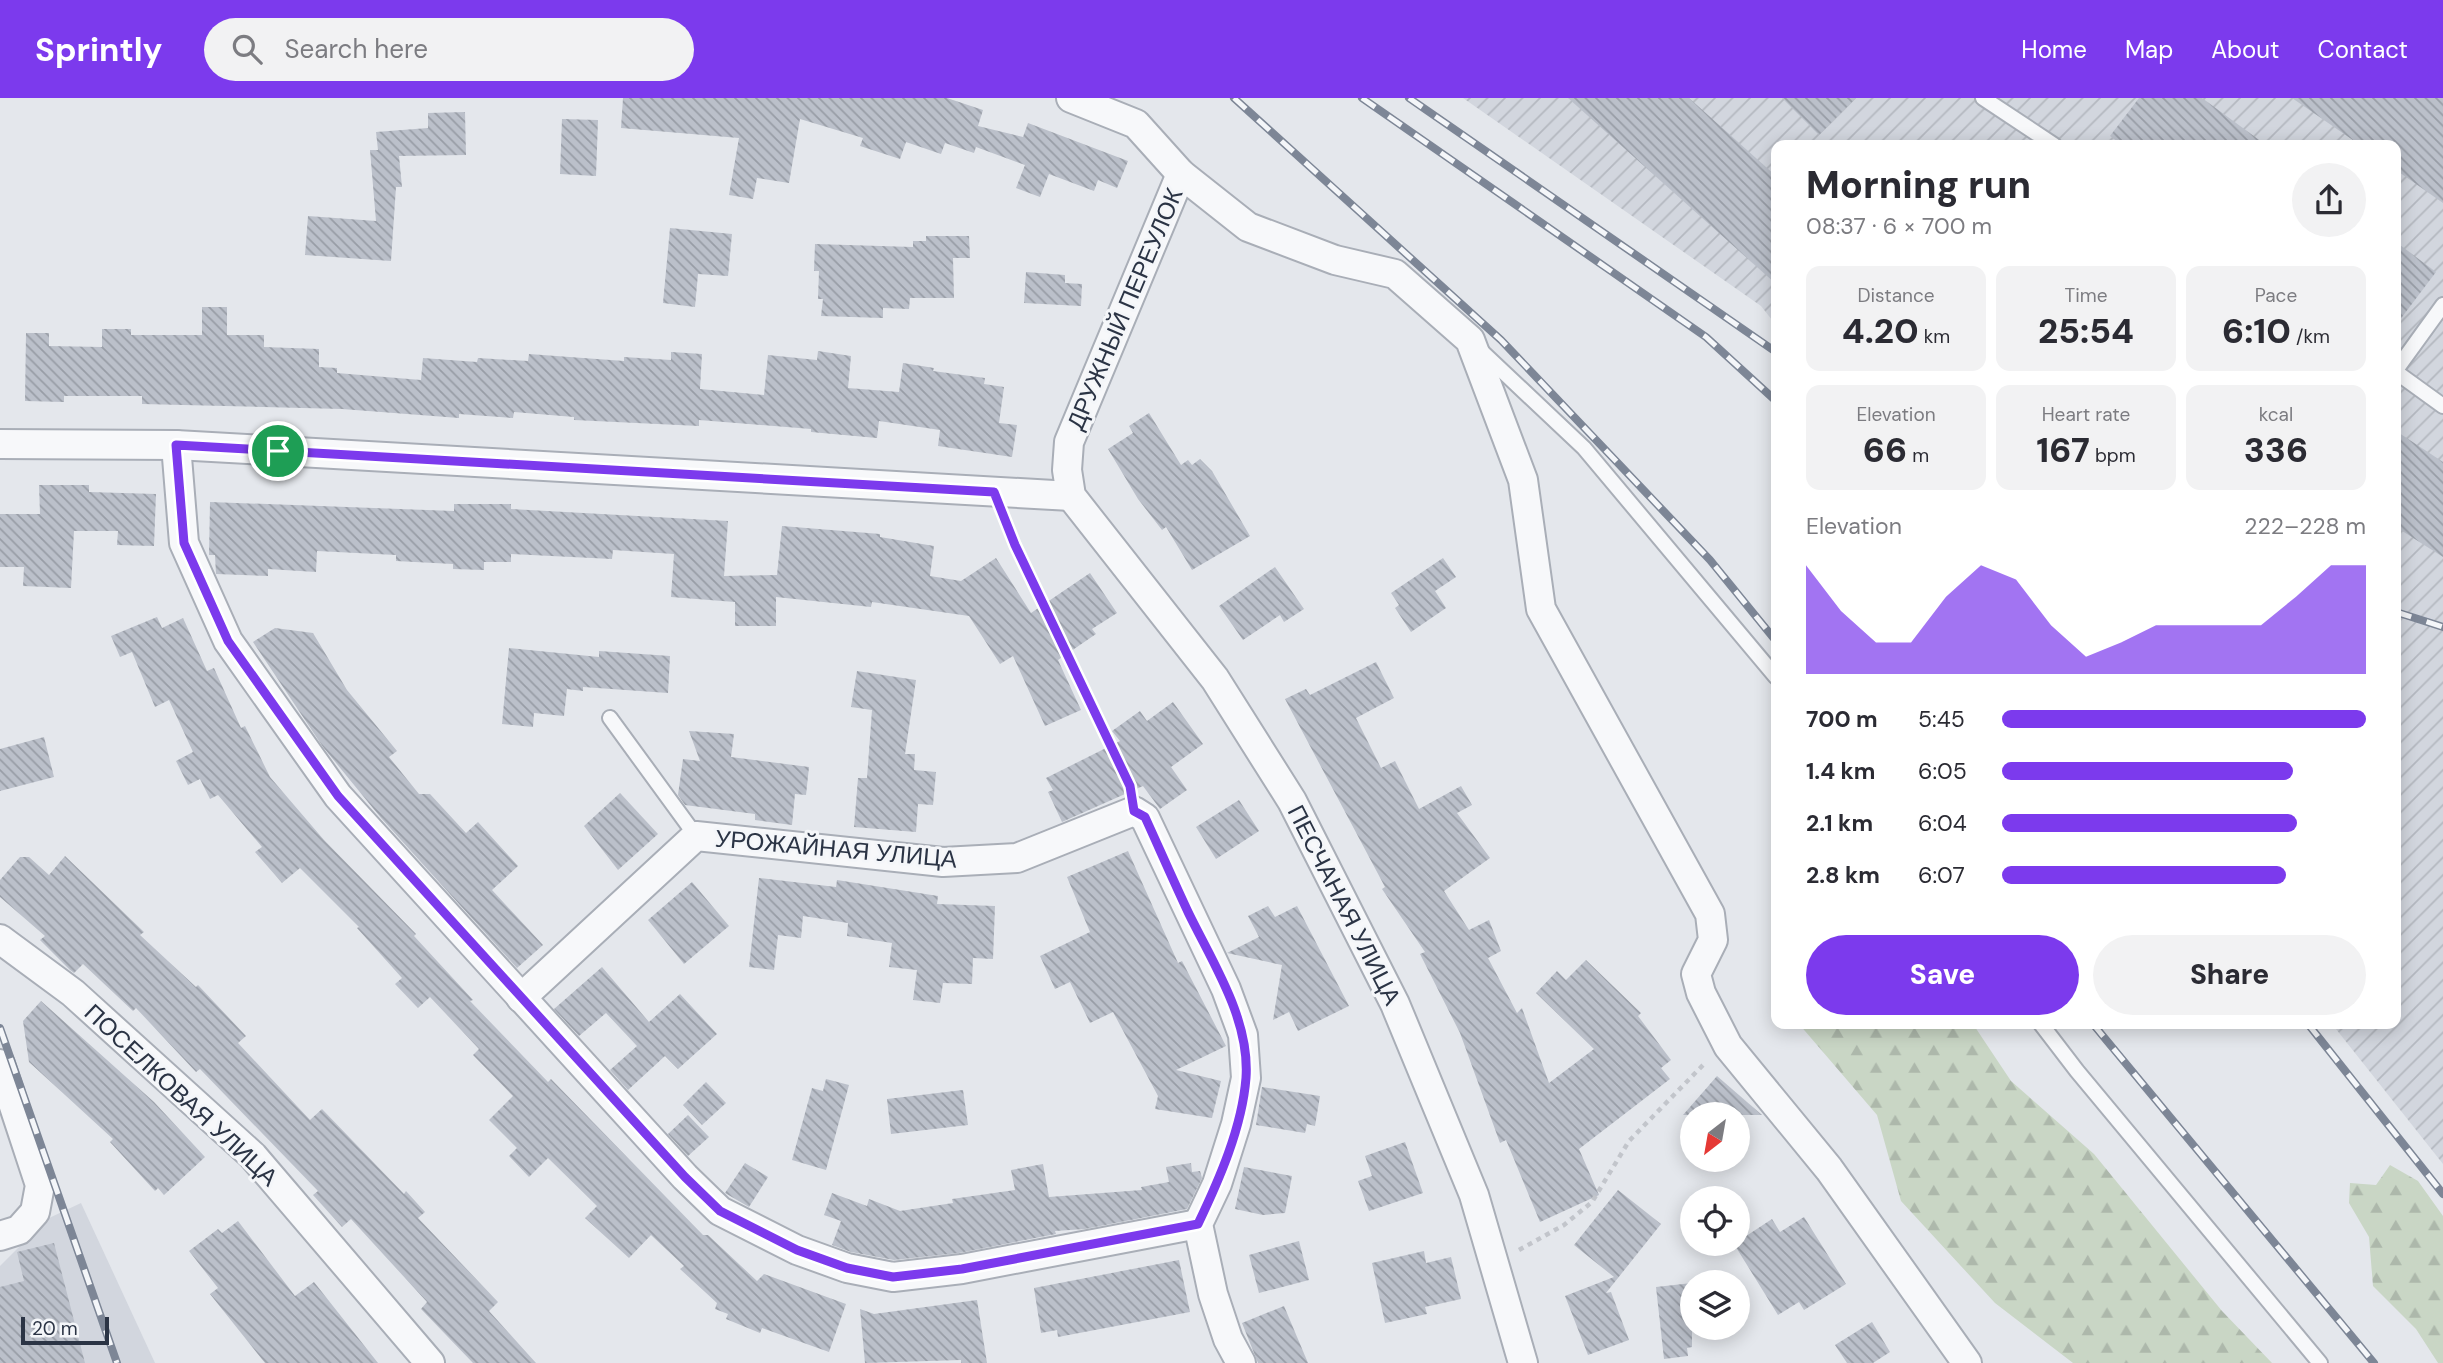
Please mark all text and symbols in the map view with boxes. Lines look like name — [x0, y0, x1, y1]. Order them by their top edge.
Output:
search box — [204, 18, 694, 81]
text: Sprintly — [35, 28, 162, 71]
icon: search — [228, 30, 266, 68]
text: Search here — [284, 32, 428, 66]
text: Home — [2021, 34, 2087, 65]
text: Map — [2125, 34, 2173, 65]
text: About — [2211, 34, 2280, 65]
text: Contact — [2318, 34, 2408, 65]
text: Morning run — [1806, 160, 2031, 210]
button: share — [2292, 163, 2366, 237]
street label: ДРУЖНЫЙ ПЕРЕУЛОК — [1060, 183, 1190, 434]
text: 08:37 · 6 × 700 m — [1806, 211, 1992, 241]
text: Distance — [1857, 283, 1935, 308]
text: Time — [2065, 283, 2107, 308]
text: Pace — [2255, 283, 2297, 308]
text: 4.20 — [1842, 308, 1919, 354]
text: 25:54 — [2038, 308, 2134, 354]
text: 6:10 — [2222, 308, 2291, 354]
text: km — [1919, 324, 1950, 349]
text: /km — [2291, 324, 2330, 349]
text: Elevation — [1856, 402, 1936, 427]
text: Heart rate — [2042, 402, 2130, 427]
text: kcal — [2259, 402, 2293, 427]
pin — [248, 421, 308, 481]
text: 66 — [1863, 427, 1907, 473]
text: 167 — [2036, 427, 2090, 473]
text: 336 — [2244, 427, 2308, 473]
icon: arrive — [259, 432, 297, 470]
text: m — [1907, 443, 1929, 468]
text: bpm — [2090, 443, 2136, 468]
text: Elevation — [1806, 511, 1902, 541]
text: 222–228 m — [2244, 511, 2366, 541]
text: 700 m — [1806, 704, 1878, 734]
text: 5:45 — [1918, 704, 1965, 734]
text: 1.4 km — [1806, 756, 1875, 786]
text: 6:05 — [1918, 756, 1967, 786]
street label: ПЕСЧАНАЯ УЛИЦА — [1281, 800, 1408, 1010]
text: 2.1 km — [1806, 808, 1873, 838]
text: 6:04 — [1918, 808, 1967, 838]
street label: УРОЖАЙНАЯ УЛИЦА — [714, 822, 958, 875]
text: 2.8 km — [1806, 860, 1880, 890]
text: 6:07 — [1918, 860, 1965, 890]
button: Save — [1806, 935, 2079, 1015]
button: Share — [2093, 935, 2366, 1015]
street label: ПОСЕЛКОВАЯ УЛИЦА — [78, 997, 285, 1192]
north arrow — [1680, 1102, 1750, 1172]
map controls — [1680, 1102, 1750, 1340]
button: locate — [1680, 1186, 1750, 1256]
button: layers — [1680, 1270, 1750, 1340]
scale bar — [21, 1314, 108, 1346]
text: 20 m — [32, 1316, 78, 1341]

